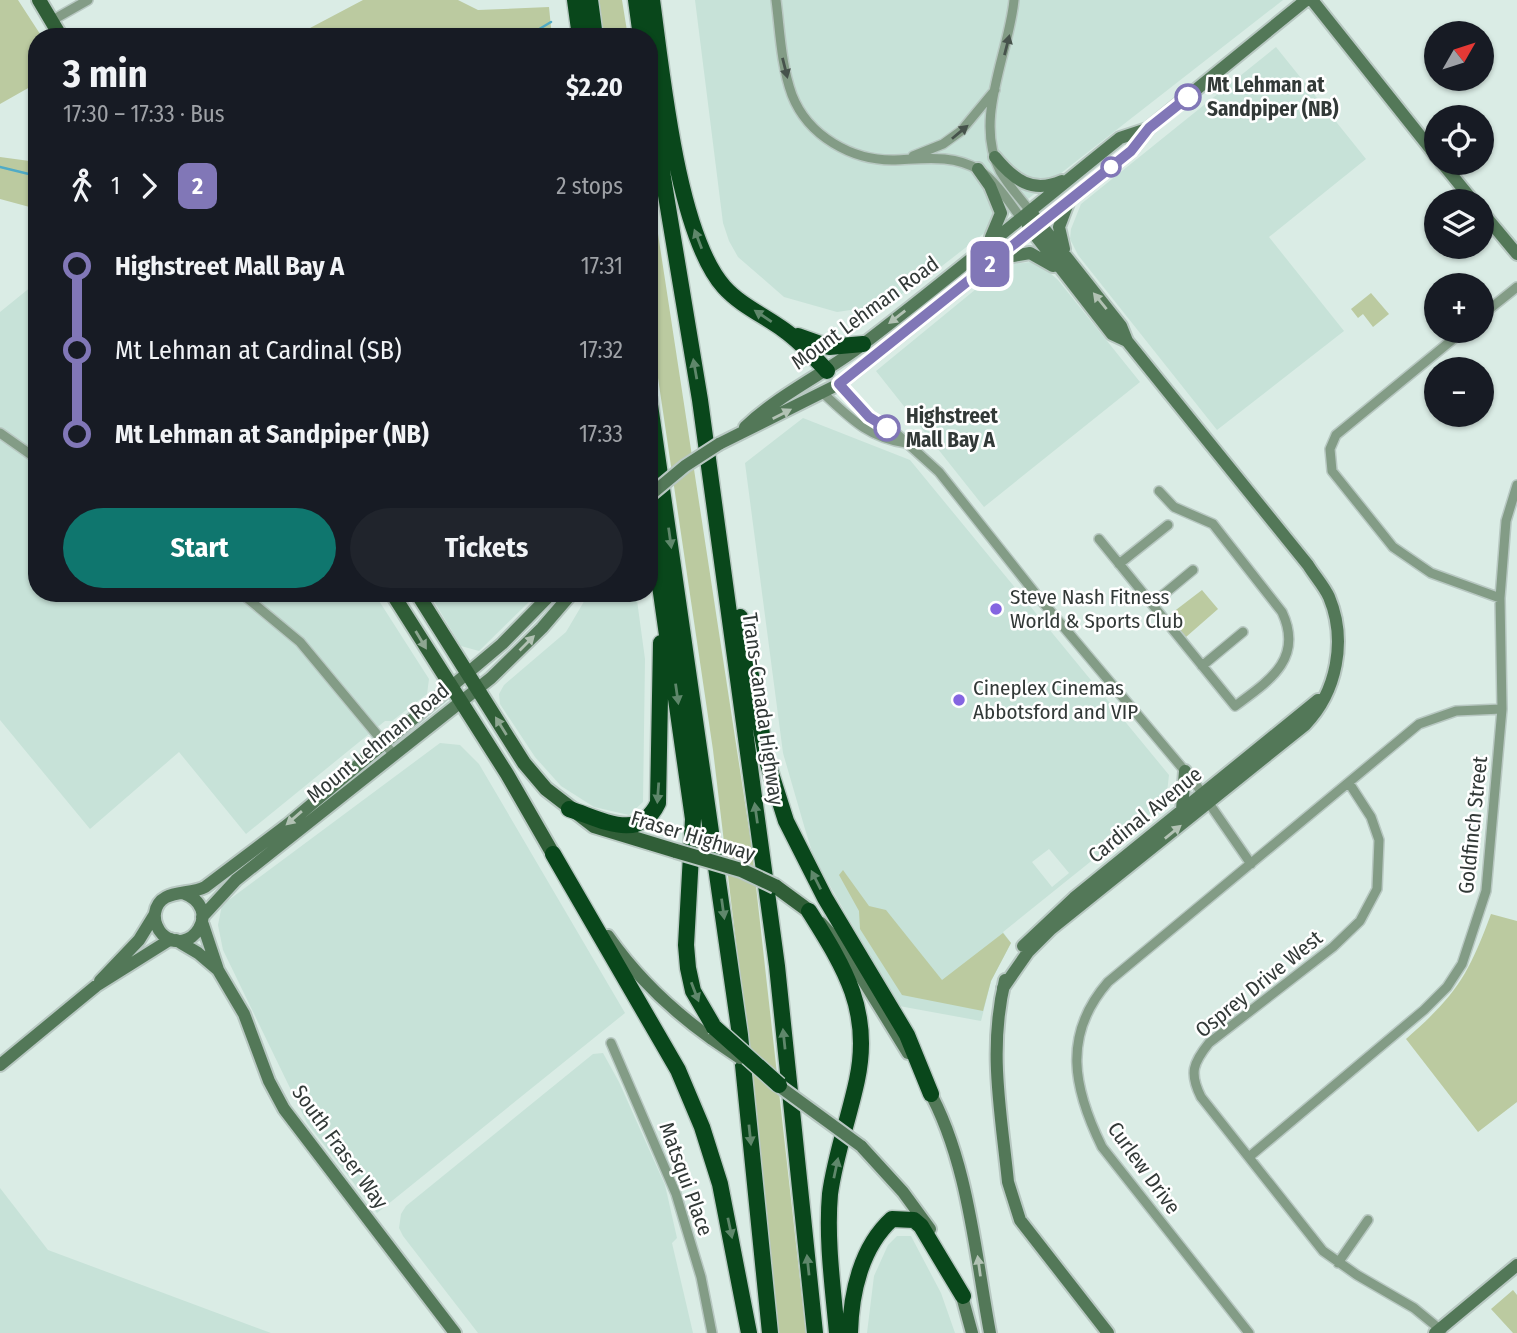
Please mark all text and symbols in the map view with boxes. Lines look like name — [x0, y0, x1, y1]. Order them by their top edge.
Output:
north arrow — [1424, 21, 1494, 91]
map controls — [1424, 21, 1494, 427]
one-way arrow — [1002, 34, 1013, 56]
text: 3 min — [63, 51, 148, 97]
one-way arrow — [780, 57, 791, 79]
text: $2.20 — [566, 72, 623, 103]
place label: Mt Lehman at Sandpiper (NB) — [1207, 72, 1339, 122]
marker: Mt Lehman at Sandpiper (NB) — [1175, 84, 1201, 110]
text: 17:30 – 17:33 · Bus — [63, 100, 225, 128]
button: locate — [1424, 105, 1494, 175]
one-way arrow — [951, 124, 969, 139]
unlabelled marker — [1101, 157, 1121, 177]
icon: walk — [63, 167, 101, 205]
icon: forward — [130, 167, 168, 205]
text: 1 — [111, 172, 120, 200]
text: 2 — [192, 172, 203, 200]
text: 2 stops — [556, 172, 623, 200]
button: layers — [1424, 189, 1494, 259]
one-way arrow — [692, 228, 703, 249]
line badge: 2 — [967, 241, 1013, 287]
text: 2 — [984, 250, 996, 278]
text: Highstreet Mall Bay A — [115, 251, 344, 282]
street label: Mount Lehman Road — [786, 251, 944, 375]
text: 17:31 — [581, 252, 623, 280]
button: + — [1424, 273, 1494, 343]
one-way arrow — [1093, 292, 1108, 310]
one-way arrow — [754, 309, 772, 323]
one-way arrow — [888, 309, 906, 324]
text: Mt Lehman at Cardinal (SB) — [115, 335, 402, 366]
text: 17:32 — [579, 336, 623, 364]
button: − — [1424, 357, 1494, 427]
one-way arrow — [689, 358, 700, 380]
place label: Highstreet Mall Bay A — [906, 403, 999, 453]
one-way arrow — [772, 409, 792, 420]
marker: Highstreet Mall Bay A — [874, 415, 900, 441]
text: Mt Lehman at Sandpiper (NB) — [115, 419, 429, 450]
text: 17:33 — [579, 420, 623, 448]
button: Start — [63, 508, 336, 588]
button: Tickets — [350, 508, 623, 588]
one-way arrow — [665, 527, 676, 549]
place label: Steve Nash Fitness World & Sports Club — [1010, 584, 1183, 634]
marker: Steve Nash Fitness World & Sports Club — [988, 601, 1004, 617]
street label: Trans-Canada Highway — [737, 611, 789, 807]
one-way arrow — [415, 631, 427, 650]
one-way arrow — [519, 635, 536, 652]
place label: Cineplex Cinemas Abbotsford and VIP — [973, 675, 1138, 725]
street label: Mount Lehman Road — [301, 677, 455, 809]
one-way arrow — [671, 683, 682, 705]
marker: Cineplex Cinemas Abbotsford and VIP — [951, 692, 967, 708]
one-way arrow — [494, 716, 507, 735]
street label: Goldfinch Street — [1453, 755, 1493, 895]
street label: Cardinal Avenue — [1083, 761, 1207, 869]
one-way arrow — [652, 782, 663, 804]
one-way arrow — [750, 802, 761, 824]
street label: Fraser Highway — [628, 805, 759, 867]
one-way arrow — [286, 810, 303, 825]
one-way arrow — [1164, 825, 1181, 840]
one-way arrow — [810, 870, 821, 890]
one-way arrow — [717, 898, 728, 920]
street label: Osprey Drive West — [1190, 925, 1328, 1043]
one-way arrow — [690, 982, 701, 1003]
one-way arrow — [778, 1028, 789, 1050]
street label: South Fraser Way — [286, 1080, 394, 1214]
street label: Curlew Drive — [1102, 1117, 1186, 1219]
street label: Matsqui Place — [653, 1119, 719, 1239]
one-way arrow — [745, 1124, 756, 1146]
one-way arrow — [830, 1157, 841, 1179]
one-way arrow — [724, 1217, 735, 1239]
one-way arrow — [802, 1254, 813, 1276]
one-way arrow — [973, 1255, 984, 1277]

